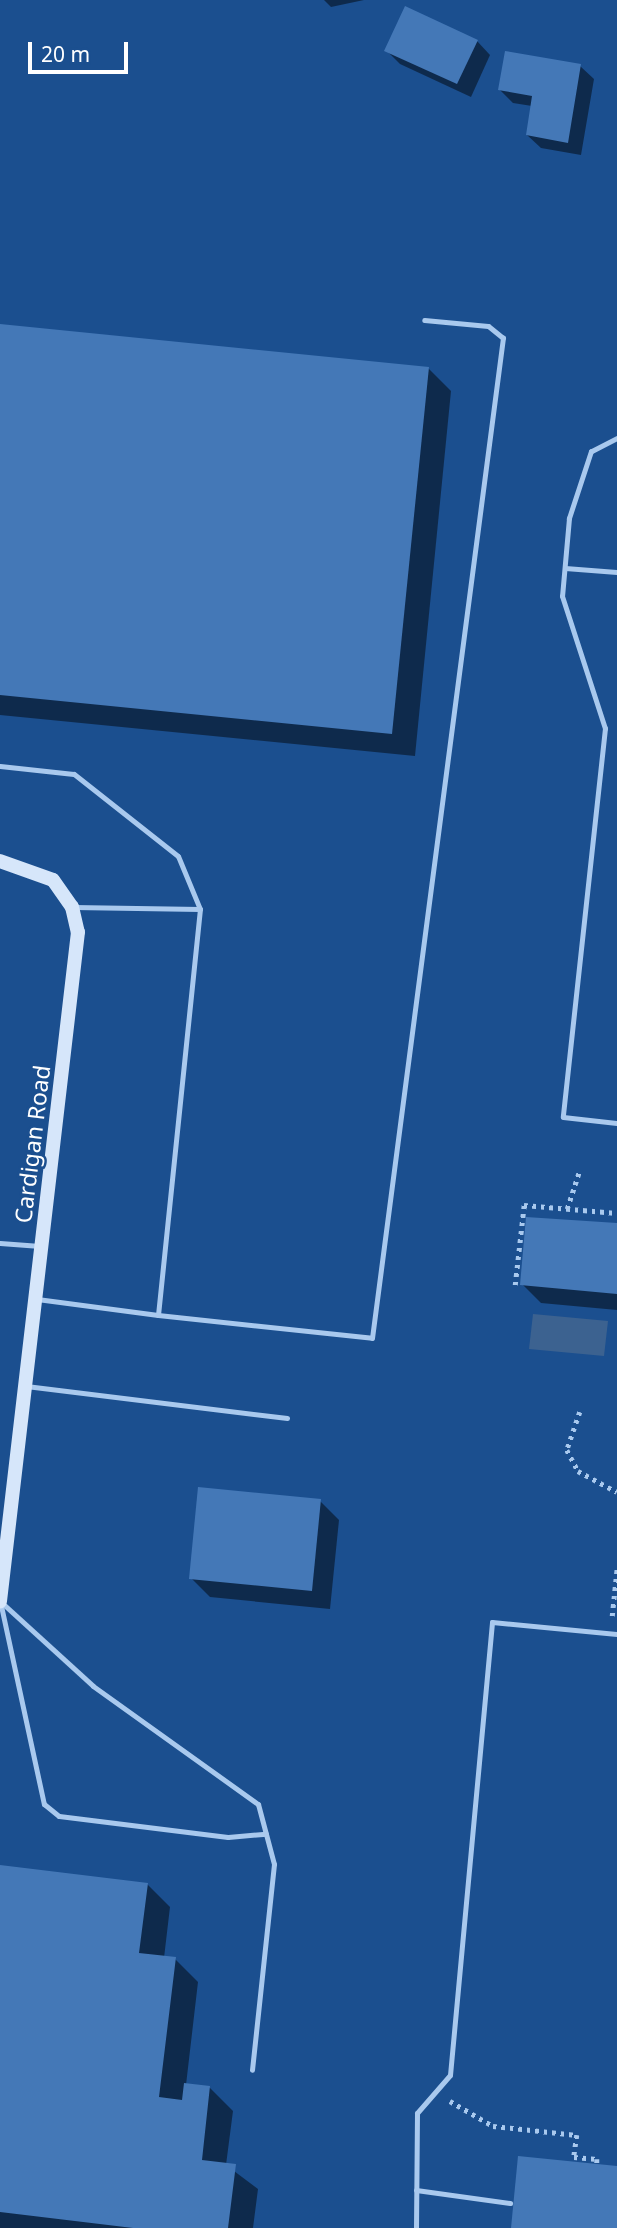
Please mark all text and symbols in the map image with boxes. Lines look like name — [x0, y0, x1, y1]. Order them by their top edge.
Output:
scale bar — [32, 28, 131, 72]
text: 20 m — [41, 40, 90, 68]
street label: Cardigan Road — [9, 1063, 55, 1225]

